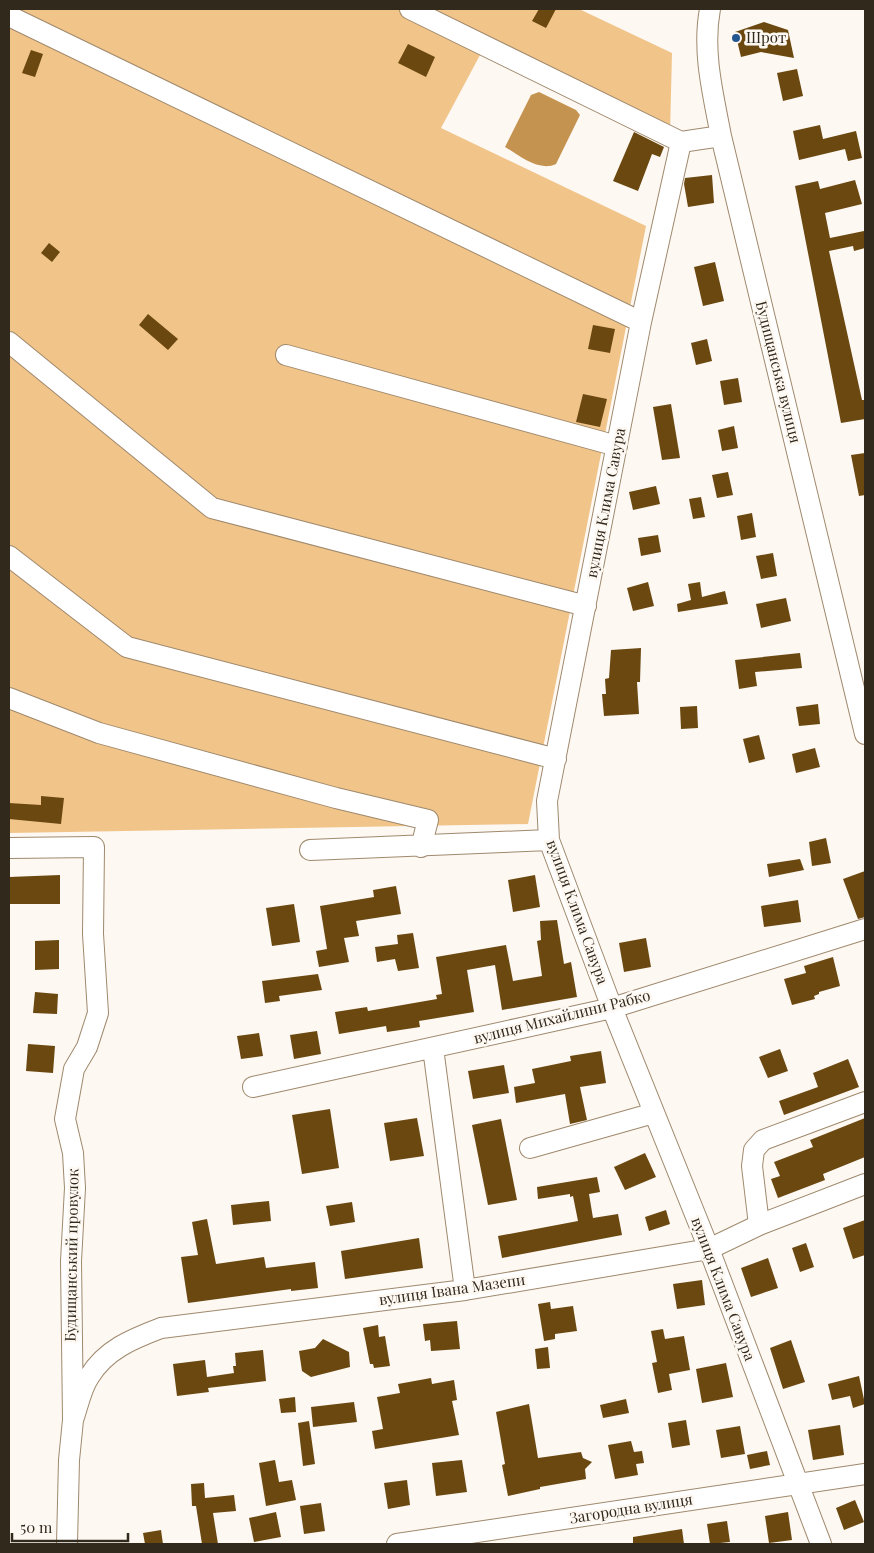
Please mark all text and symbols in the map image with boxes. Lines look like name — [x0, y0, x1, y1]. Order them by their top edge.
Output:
place label: Шрот — [746, 27, 786, 47]
marker: Шрот — [730, 32, 742, 44]
street label: Будищанська вулиця — [752, 299, 806, 445]
street label: вулиця Клима Савура — [581, 426, 629, 579]
street label: вулиця Клима Савура — [543, 837, 614, 987]
street label: вулиця Михайлини Рабко — [471, 984, 652, 1048]
street label: Будищанський провулок — [59, 1168, 83, 1342]
street label: вулиця Клима Савура — [687, 1214, 761, 1364]
street label: вулиця Івана Мазепи — [377, 1269, 526, 1309]
street label: Загородна вулиця — [568, 1488, 694, 1528]
scale bar — [12, 1510, 129, 1542]
text: 50 m — [20, 1517, 53, 1537]

